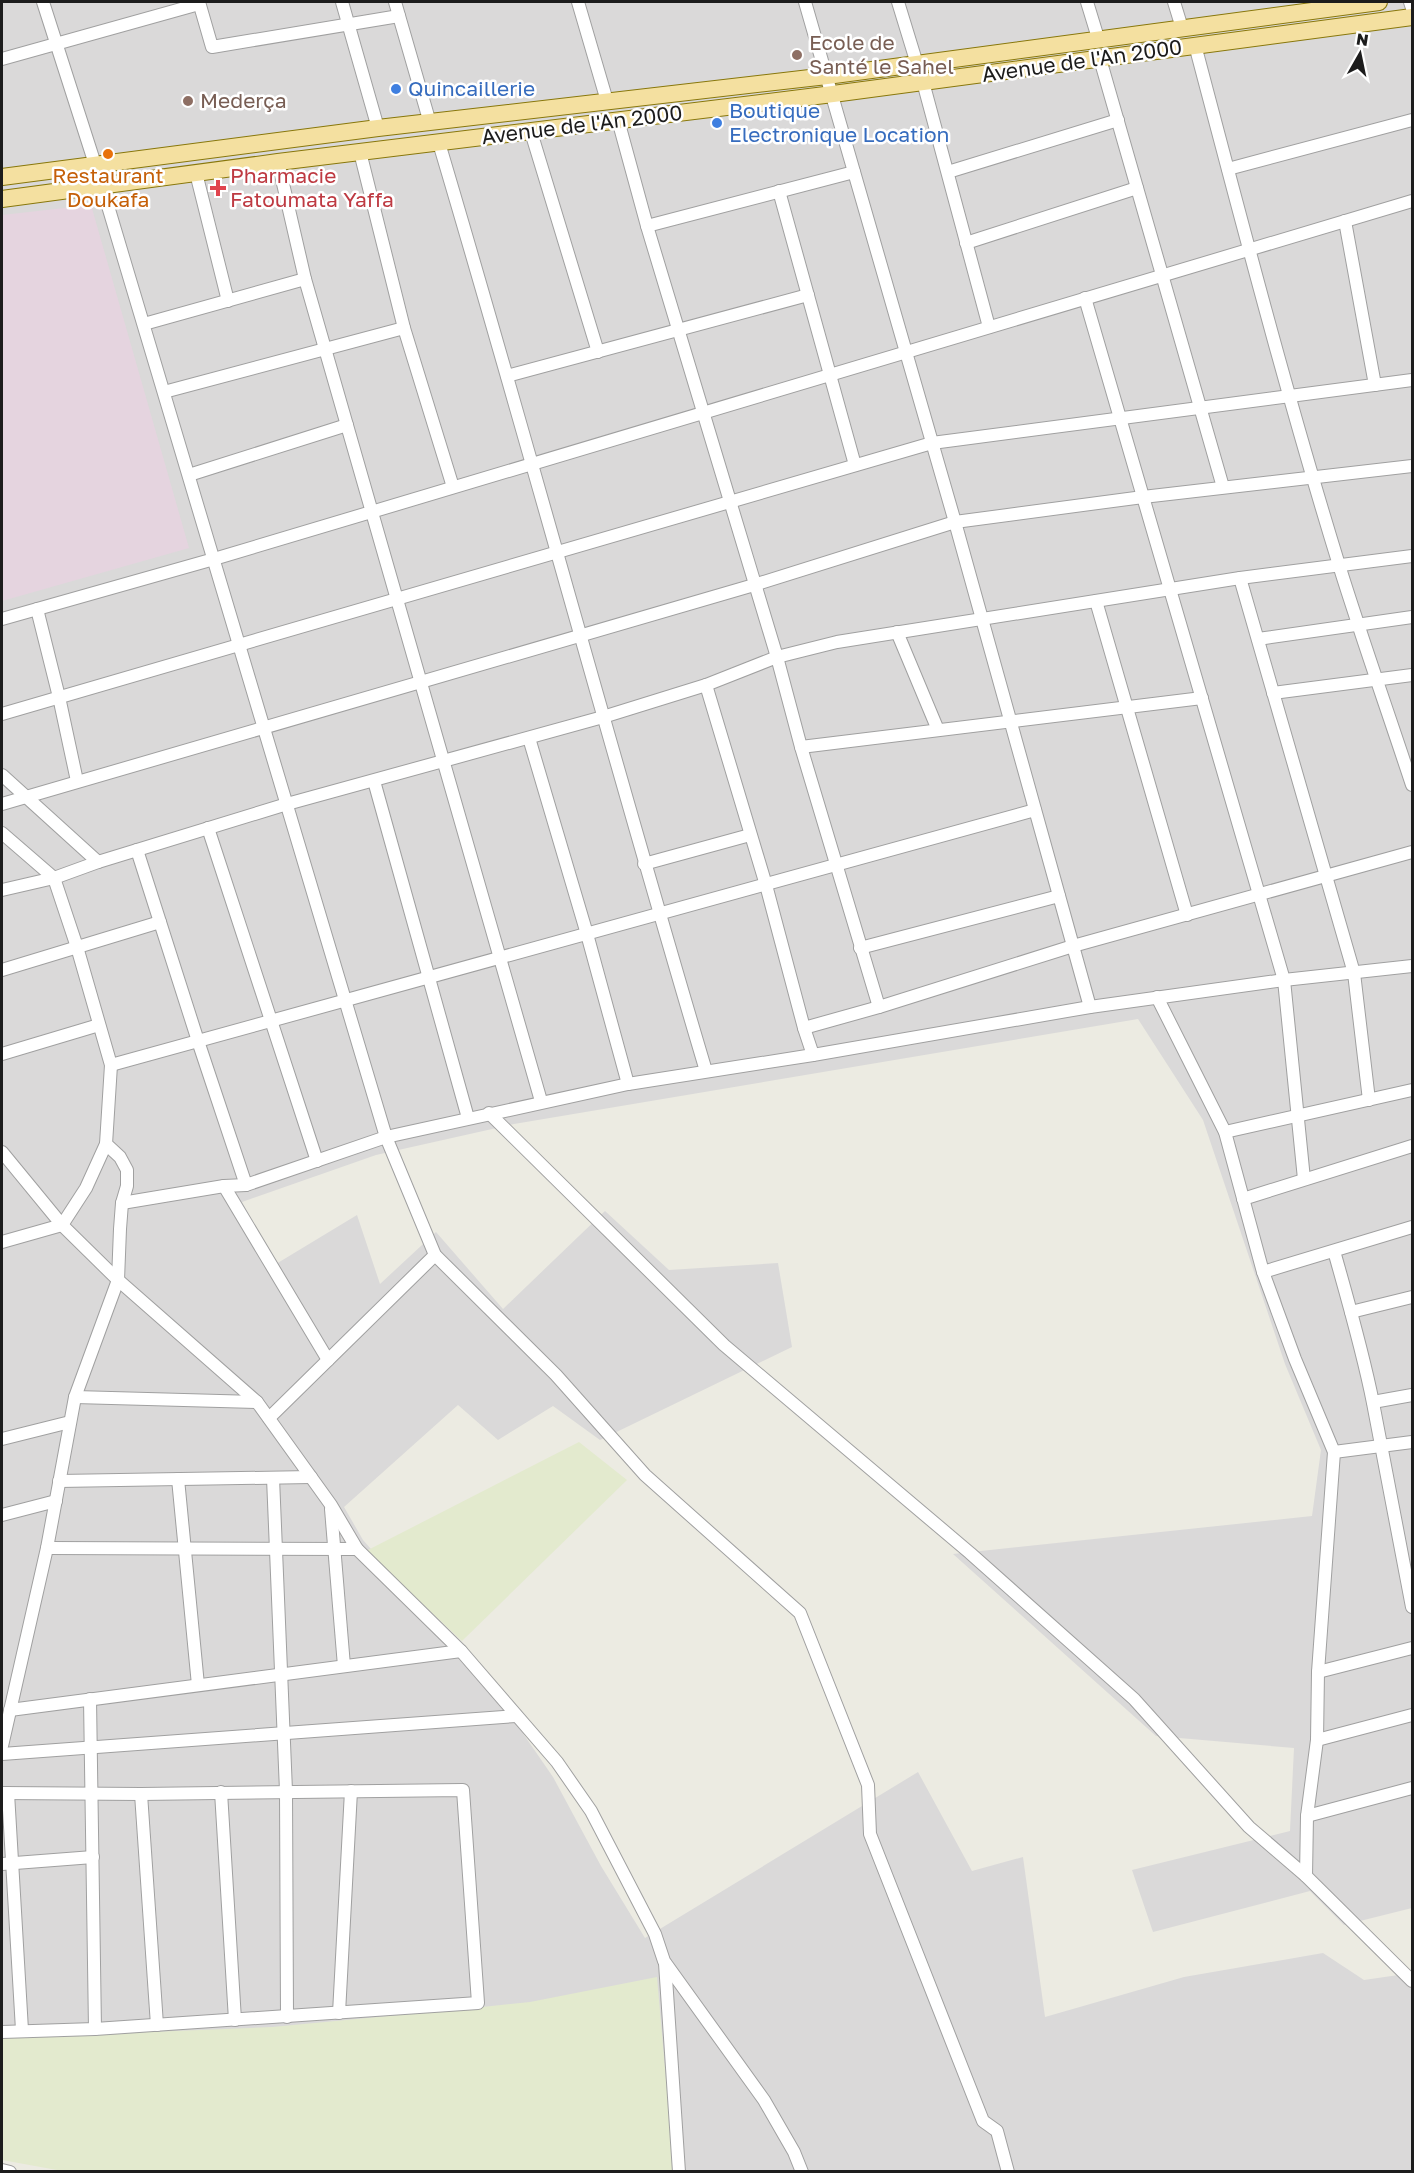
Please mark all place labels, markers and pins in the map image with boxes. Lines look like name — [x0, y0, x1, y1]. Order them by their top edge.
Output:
place label: Ecole de Santé le Sahel — [809, 29, 954, 79]
marker: Ecole de Santé le Sahel — [790, 48, 804, 62]
place label: Quincaillerie — [408, 75, 535, 101]
marker: Quincaillerie — [389, 82, 403, 96]
place label: Mederça — [200, 87, 287, 113]
marker: Mederça — [181, 94, 195, 108]
place label: Boutique Electronique Location — [729, 97, 950, 147]
marker: Boutique Electronique Location — [710, 116, 724, 130]
marker: Restaurant Doukafa — [101, 147, 115, 161]
place label: Restaurant Doukafa — [52, 162, 164, 212]
place label: Pharmacie Fatoumata Yaffa — [230, 162, 394, 212]
marker: Pharmacie Fatoumata Yaffa — [211, 181, 225, 195]

